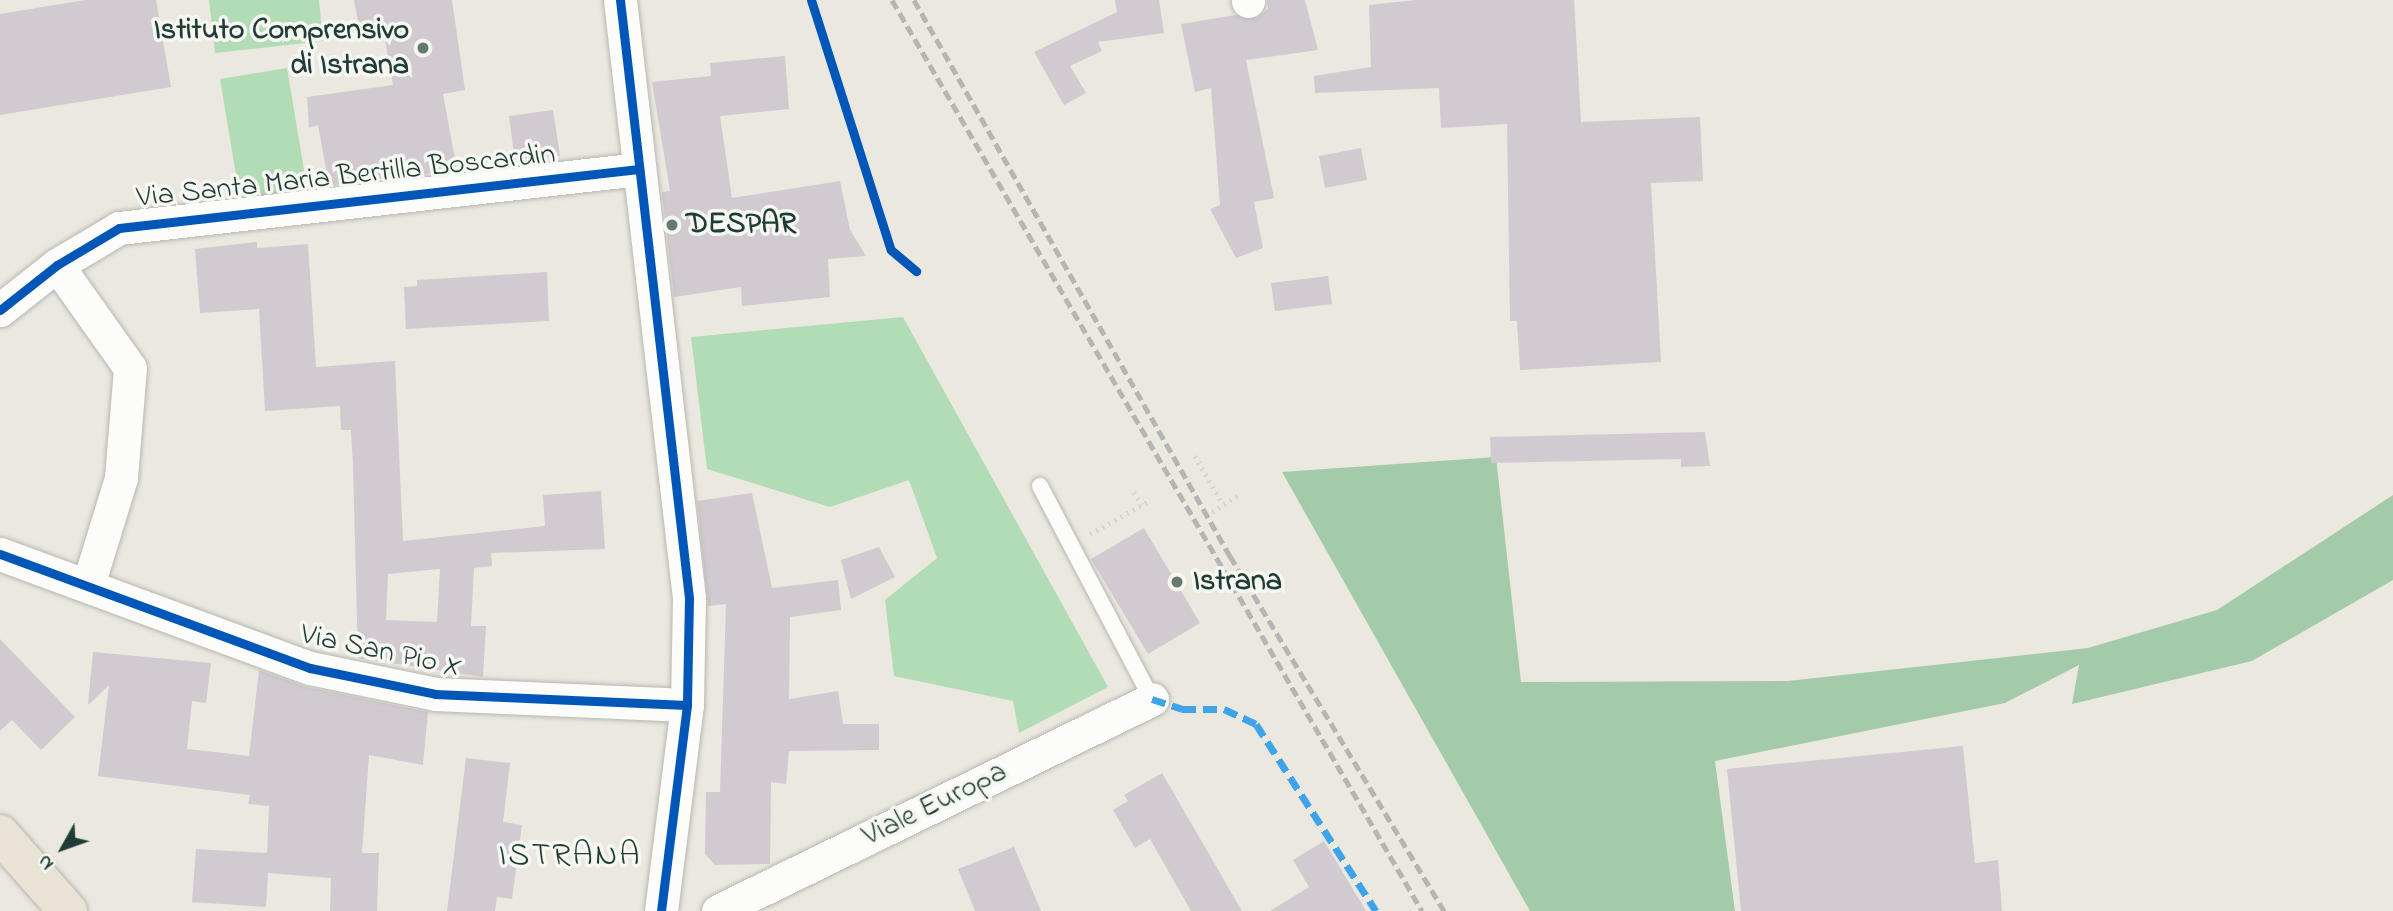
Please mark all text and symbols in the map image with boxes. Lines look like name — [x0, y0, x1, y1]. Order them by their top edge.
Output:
place label: Istituto Comprensivo di Istrana — [154, 13, 409, 83]
marker: Istituto Comprensivo di Istrana — [415, 40, 431, 56]
street label: Via Santa Maria Bertilla Boscardin — [135, 137, 557, 217]
place label: DESPAR — [686, 207, 796, 243]
marker: DESPAR — [664, 217, 680, 233]
place label: Istrana — [1193, 564, 1282, 600]
marker: Istrana — [1167, 572, 1187, 592]
street label: Via San Pio X — [297, 617, 465, 687]
street label: Viale Europa — [857, 755, 1013, 855]
north arrow — [28, 813, 98, 883]
district label: ISTRANA — [499, 837, 641, 877]
text: N — [32, 848, 61, 875]

